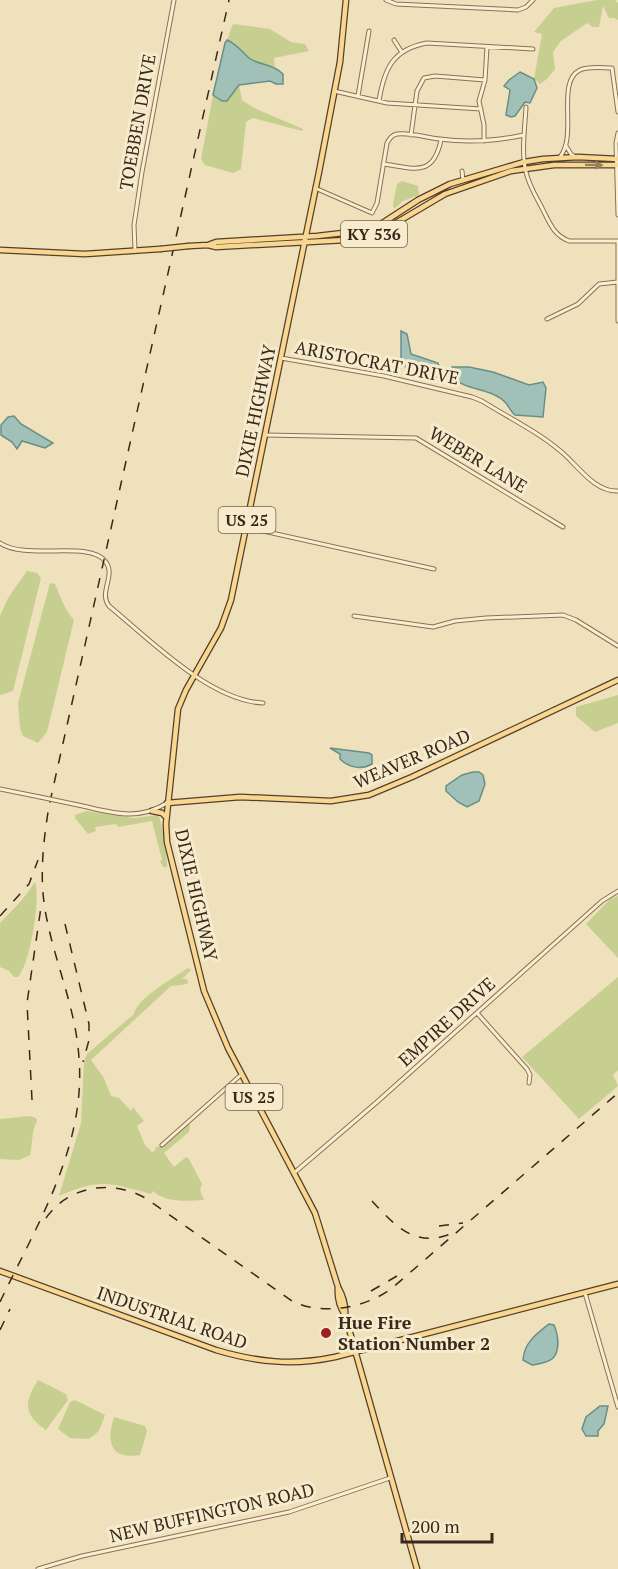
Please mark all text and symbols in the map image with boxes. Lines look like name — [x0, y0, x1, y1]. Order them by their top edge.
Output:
street label: TOEBBEN DRIVE — [113, 52, 161, 192]
one-way arrow — [585, 160, 604, 170]
road number: KY 536 — [341, 221, 407, 247]
street label: ARISTOCRAT DRIVE — [293, 334, 461, 390]
street label: DIXIE HIGHWAY — [229, 342, 281, 479]
street label: WEBER LANE — [425, 420, 532, 498]
road number: US 25 — [218, 507, 276, 533]
street label: WEAVER ROAD — [350, 723, 474, 793]
street label: DIXIE HIGHWAY — [170, 826, 224, 963]
street label: EMPIRE DRIVE — [393, 971, 500, 1071]
road number: US 25 — [226, 1084, 282, 1110]
street label: INDUSTRIAL ROAD — [94, 1280, 251, 1354]
place label: Hue Fire Station Number 2 — [338, 1310, 490, 1355]
marker: Hue Fire Station Number 2 — [319, 1326, 333, 1340]
street label: NEW BUFFINGTON ROAD — [107, 1477, 316, 1547]
scale bar — [402, 1506, 492, 1544]
text: 200 m — [411, 1514, 460, 1538]

